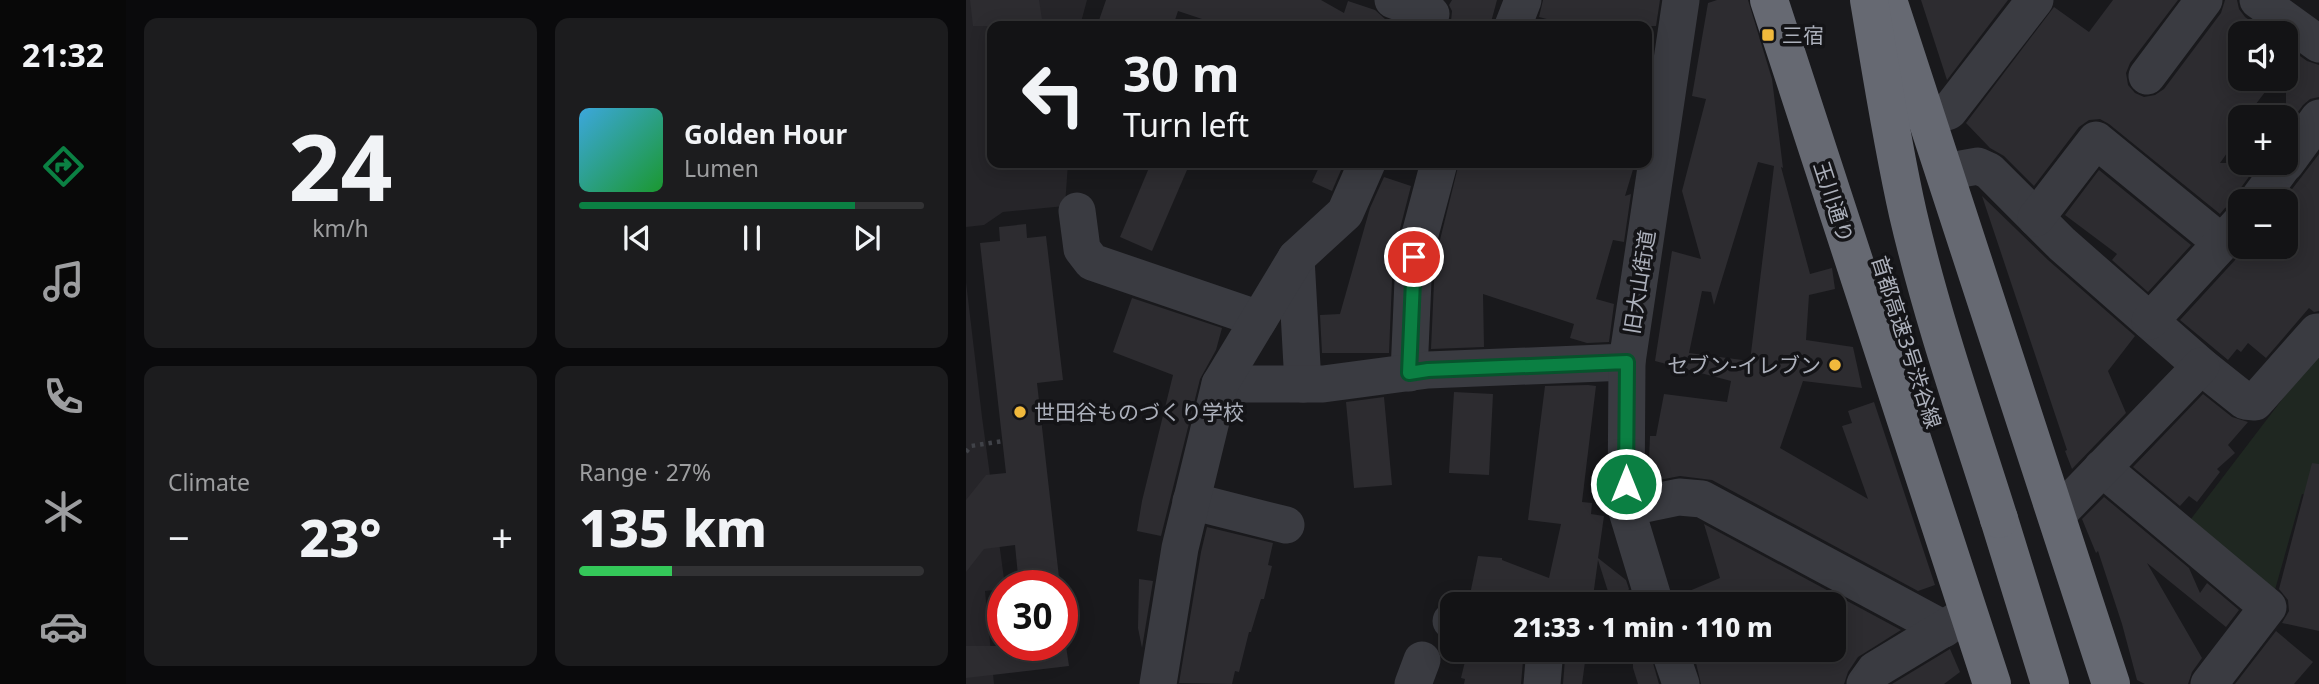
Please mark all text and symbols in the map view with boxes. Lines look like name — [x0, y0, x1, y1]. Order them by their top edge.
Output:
place label: 三宿 — [1782, 21, 1824, 49]
map controls — [2228, 21, 2298, 259]
button: sound — [2228, 21, 2298, 91]
marker: 三宿 — [1760, 27, 1776, 43]
text: 21:32 — [22, 33, 104, 76]
text: 30 m — [1123, 40, 1240, 106]
icon: left — [1008, 49, 1099, 140]
text: Turn left — [1123, 103, 1249, 146]
text: 24 — [288, 104, 393, 228]
button: + — [2228, 105, 2298, 175]
text: Golden Hour — [684, 116, 847, 152]
icon: directions — [39, 142, 88, 191]
text: Lumen — [684, 152, 759, 184]
street label: 玉川通り — [1808, 158, 1860, 246]
button: − — [2228, 189, 2298, 259]
text: km/h — [312, 212, 369, 244]
icon: previous — [618, 219, 656, 257]
icon: pause — [733, 219, 771, 257]
icon: next — [848, 219, 886, 257]
pin — [1384, 227, 1444, 287]
street label: 旧大山街道 — [1617, 228, 1661, 336]
icon: arrive — [1395, 238, 1433, 276]
street label: 首都高速3号渋谷線 — [1866, 252, 1948, 432]
icon: music — [39, 257, 88, 306]
place label: セブン-イレブン — [1667, 351, 1821, 379]
marker: セブン-イレブン — [1827, 357, 1843, 373]
icon: phone — [39, 372, 88, 421]
place label: 世田谷ものづくり学校 — [1034, 398, 1244, 426]
marker: 世田谷ものづくり学校 — [1012, 404, 1028, 420]
position arrow — [1589, 447, 1663, 521]
text: Range · 27% — [579, 456, 711, 488]
text: Climate — [168, 466, 250, 498]
icon: climate — [39, 487, 88, 536]
text: 135 km — [579, 491, 767, 562]
text: 23° — [299, 501, 382, 572]
text: − — [168, 511, 190, 563]
text: + — [491, 511, 513, 563]
speed limit sign: 30 — [987, 570, 1078, 661]
icon: car — [39, 602, 88, 651]
text: 21:33 · 1 min · 110 m — [1513, 609, 1773, 645]

